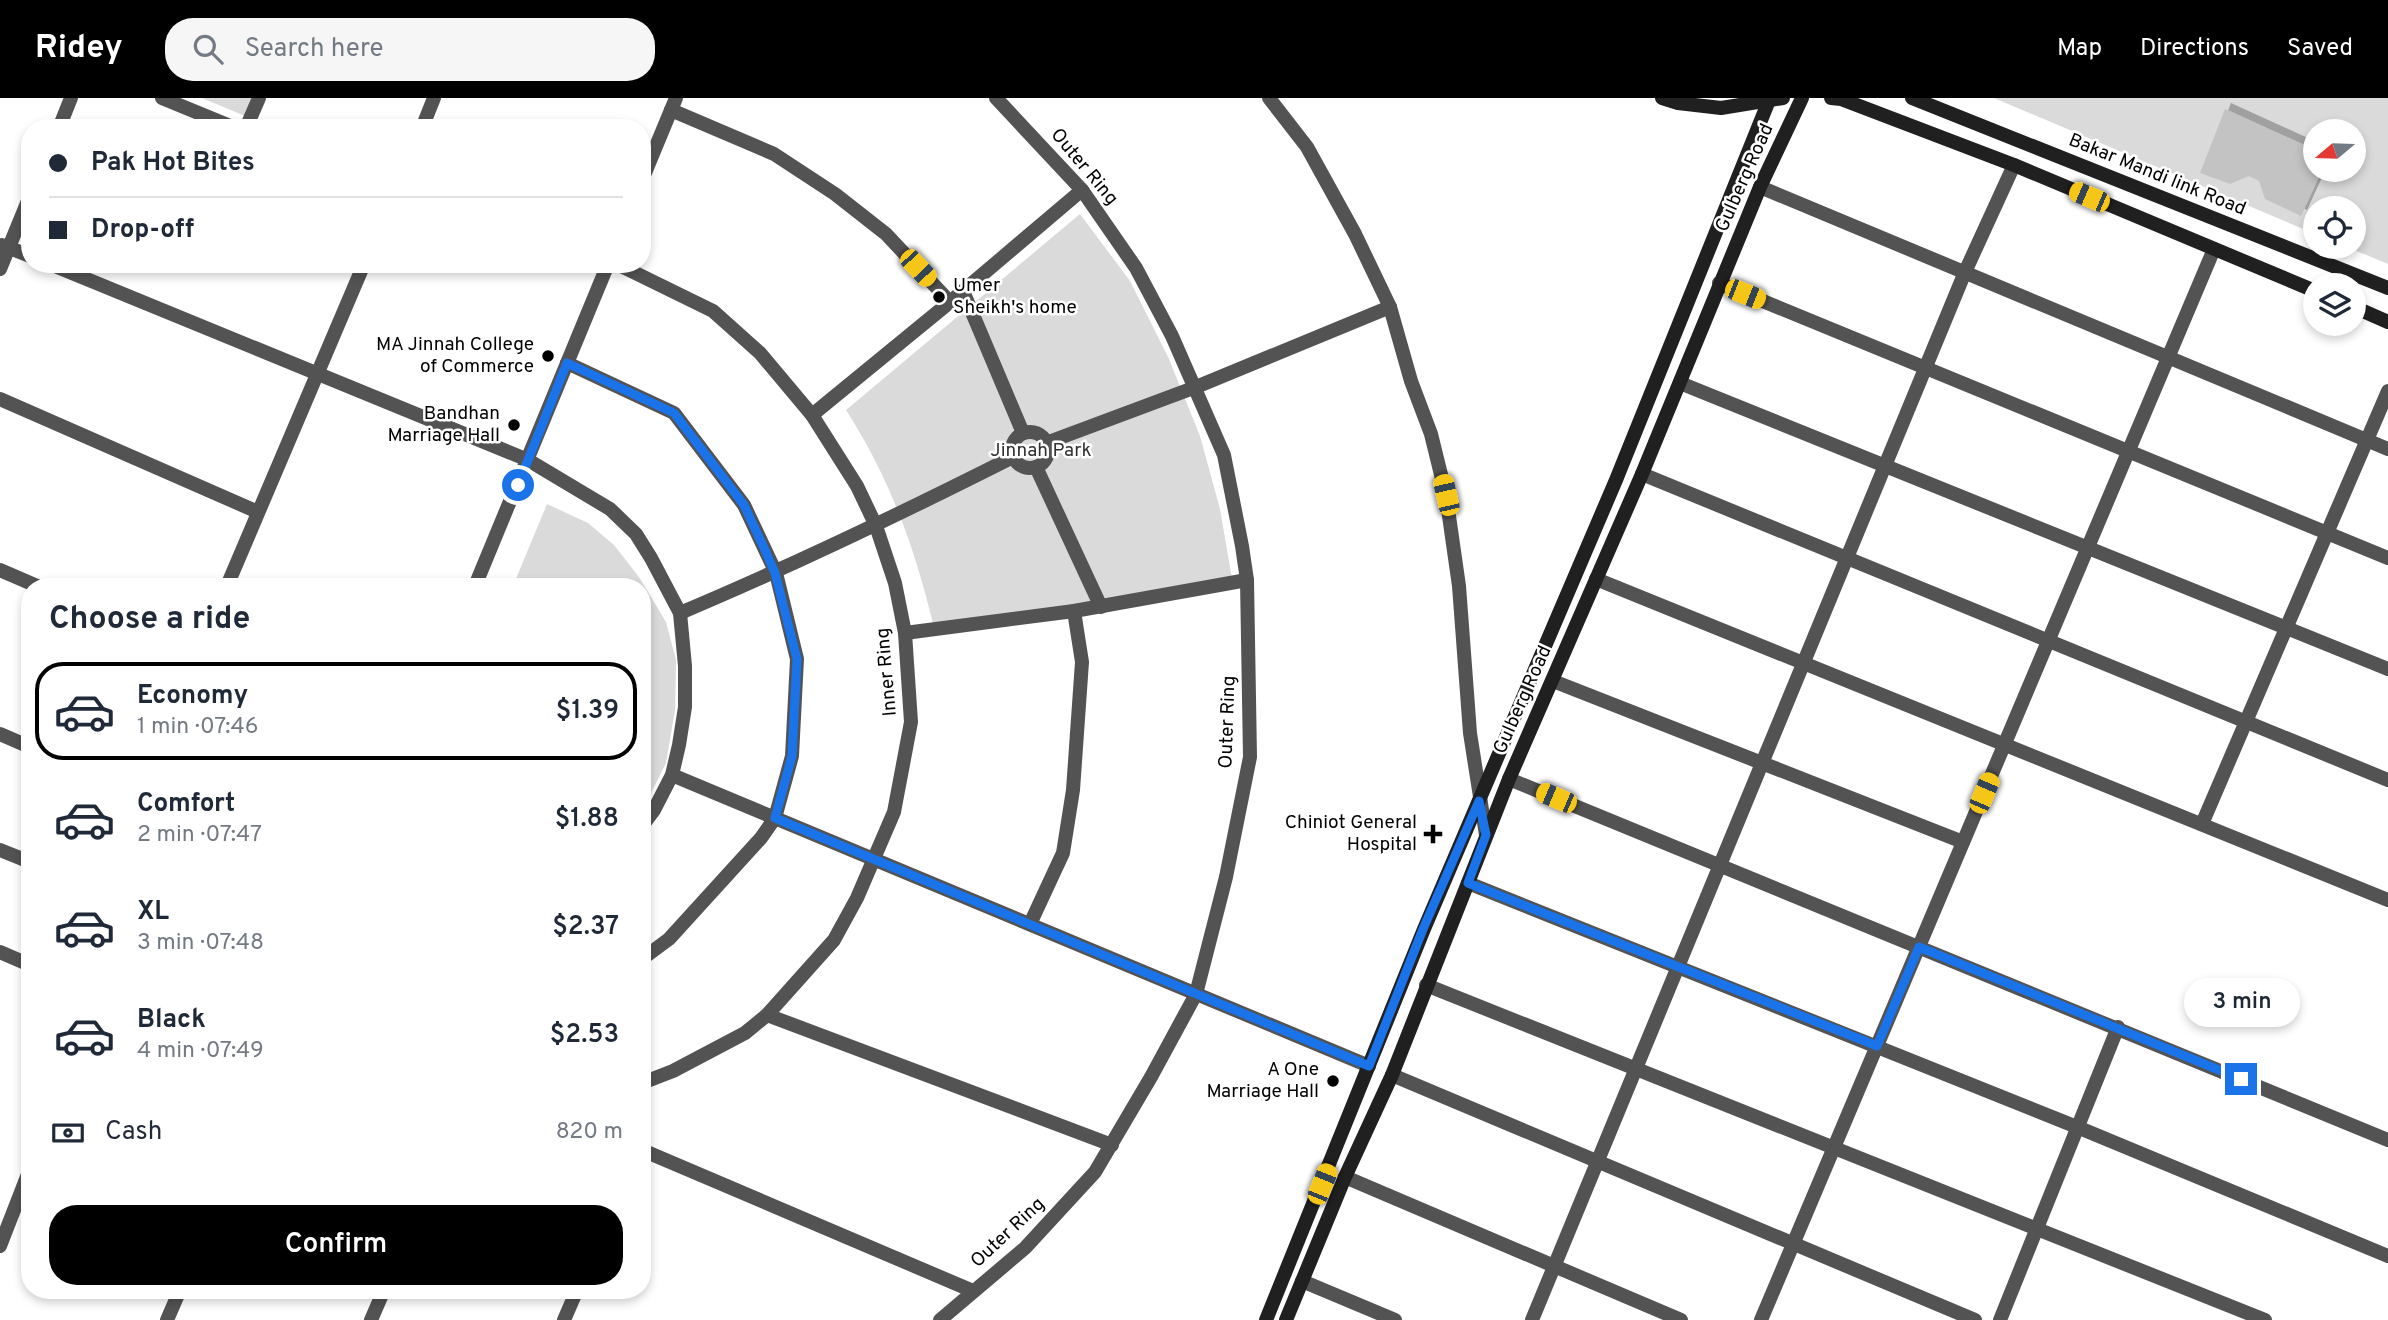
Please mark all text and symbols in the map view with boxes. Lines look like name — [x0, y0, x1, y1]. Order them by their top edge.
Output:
search box — [165, 18, 655, 81]
text: Ridey — [35, 28, 123, 70]
icon: search — [189, 30, 227, 68]
text: Search here — [245, 33, 384, 66]
text: Map — [2057, 34, 2102, 64]
text: Directions — [2140, 34, 2249, 64]
text: Saved — [2287, 34, 2353, 64]
north arrow — [2303, 119, 2366, 182]
map controls — [2303, 119, 2366, 336]
street label: Gulberg Road — [1710, 120, 1780, 236]
street label: Outer Ring — [1045, 124, 1123, 210]
street label: Bakar Mandi link Road — [2065, 128, 2249, 222]
text: Pak Hot Bites — [91, 147, 255, 180]
car — [2066, 179, 2113, 215]
button: locate — [2303, 196, 2366, 259]
text: Drop-off — [91, 214, 194, 247]
car — [896, 245, 941, 291]
button: layers — [2303, 273, 2366, 336]
place label: Umer Sheikh's home — [953, 274, 1077, 320]
car — [1722, 276, 1769, 312]
marker: Umer Sheikh's home — [931, 289, 947, 305]
place label: MA Jinnah College of Commerce — [376, 333, 534, 379]
marker: MA Jinnah College of Commerce — [540, 348, 556, 364]
place label: Bandhan Marriage Hall — [387, 402, 500, 448]
marker: Bandhan Marriage Hall — [506, 417, 522, 433]
park label: Jinnah Park — [990, 439, 1092, 463]
route start — [502, 469, 534, 501]
car — [1432, 472, 1461, 518]
text: Choose a ride — [49, 600, 250, 640]
street label: Inner Ring — [871, 627, 903, 717]
street label: Gulberg Road — [1488, 642, 1558, 758]
street label: Outer Ring — [1214, 675, 1242, 769]
icon: car — [53, 680, 116, 743]
text: Economy — [137, 680, 248, 713]
text: $1.39 — [556, 695, 619, 728]
text: 1 min · 07:46 — [137, 713, 258, 742]
car — [1967, 770, 2002, 816]
car — [1533, 780, 1580, 816]
icon: car — [53, 788, 116, 851]
text: Comfort — [137, 788, 235, 821]
text: $1.88 — [555, 803, 619, 836]
place label: Chiniot General Hospital — [1285, 811, 1417, 857]
text: 2 min · 07:47 — [137, 821, 262, 850]
marker: Chiniot General Hospital — [1423, 824, 1443, 844]
icon: car — [53, 896, 116, 959]
text: XL — [137, 896, 169, 929]
text: $2.37 — [552, 911, 619, 944]
text: 3 min · 07:48 — [137, 929, 264, 958]
callout: 3 min — [2183, 978, 2299, 1026]
text: 3 min — [2212, 988, 2272, 1017]
icon: car — [53, 1004, 116, 1067]
text: Black — [137, 1004, 206, 1037]
text: $2.53 — [550, 1019, 619, 1052]
text: 4 min · 07:49 — [137, 1037, 264, 1066]
place label: A One Marriage Hall — [1206, 1058, 1319, 1104]
route end — [2225, 1063, 2257, 1095]
marker: A One Marriage Hall — [1325, 1073, 1341, 1089]
icon: cash — [49, 1114, 87, 1152]
text: Cash — [105, 1116, 162, 1149]
text: 820 m — [556, 1118, 623, 1147]
car — [1305, 1161, 1340, 1207]
street label: Outer Ring — [966, 1193, 1050, 1273]
button: Confirm — [49, 1205, 623, 1285]

